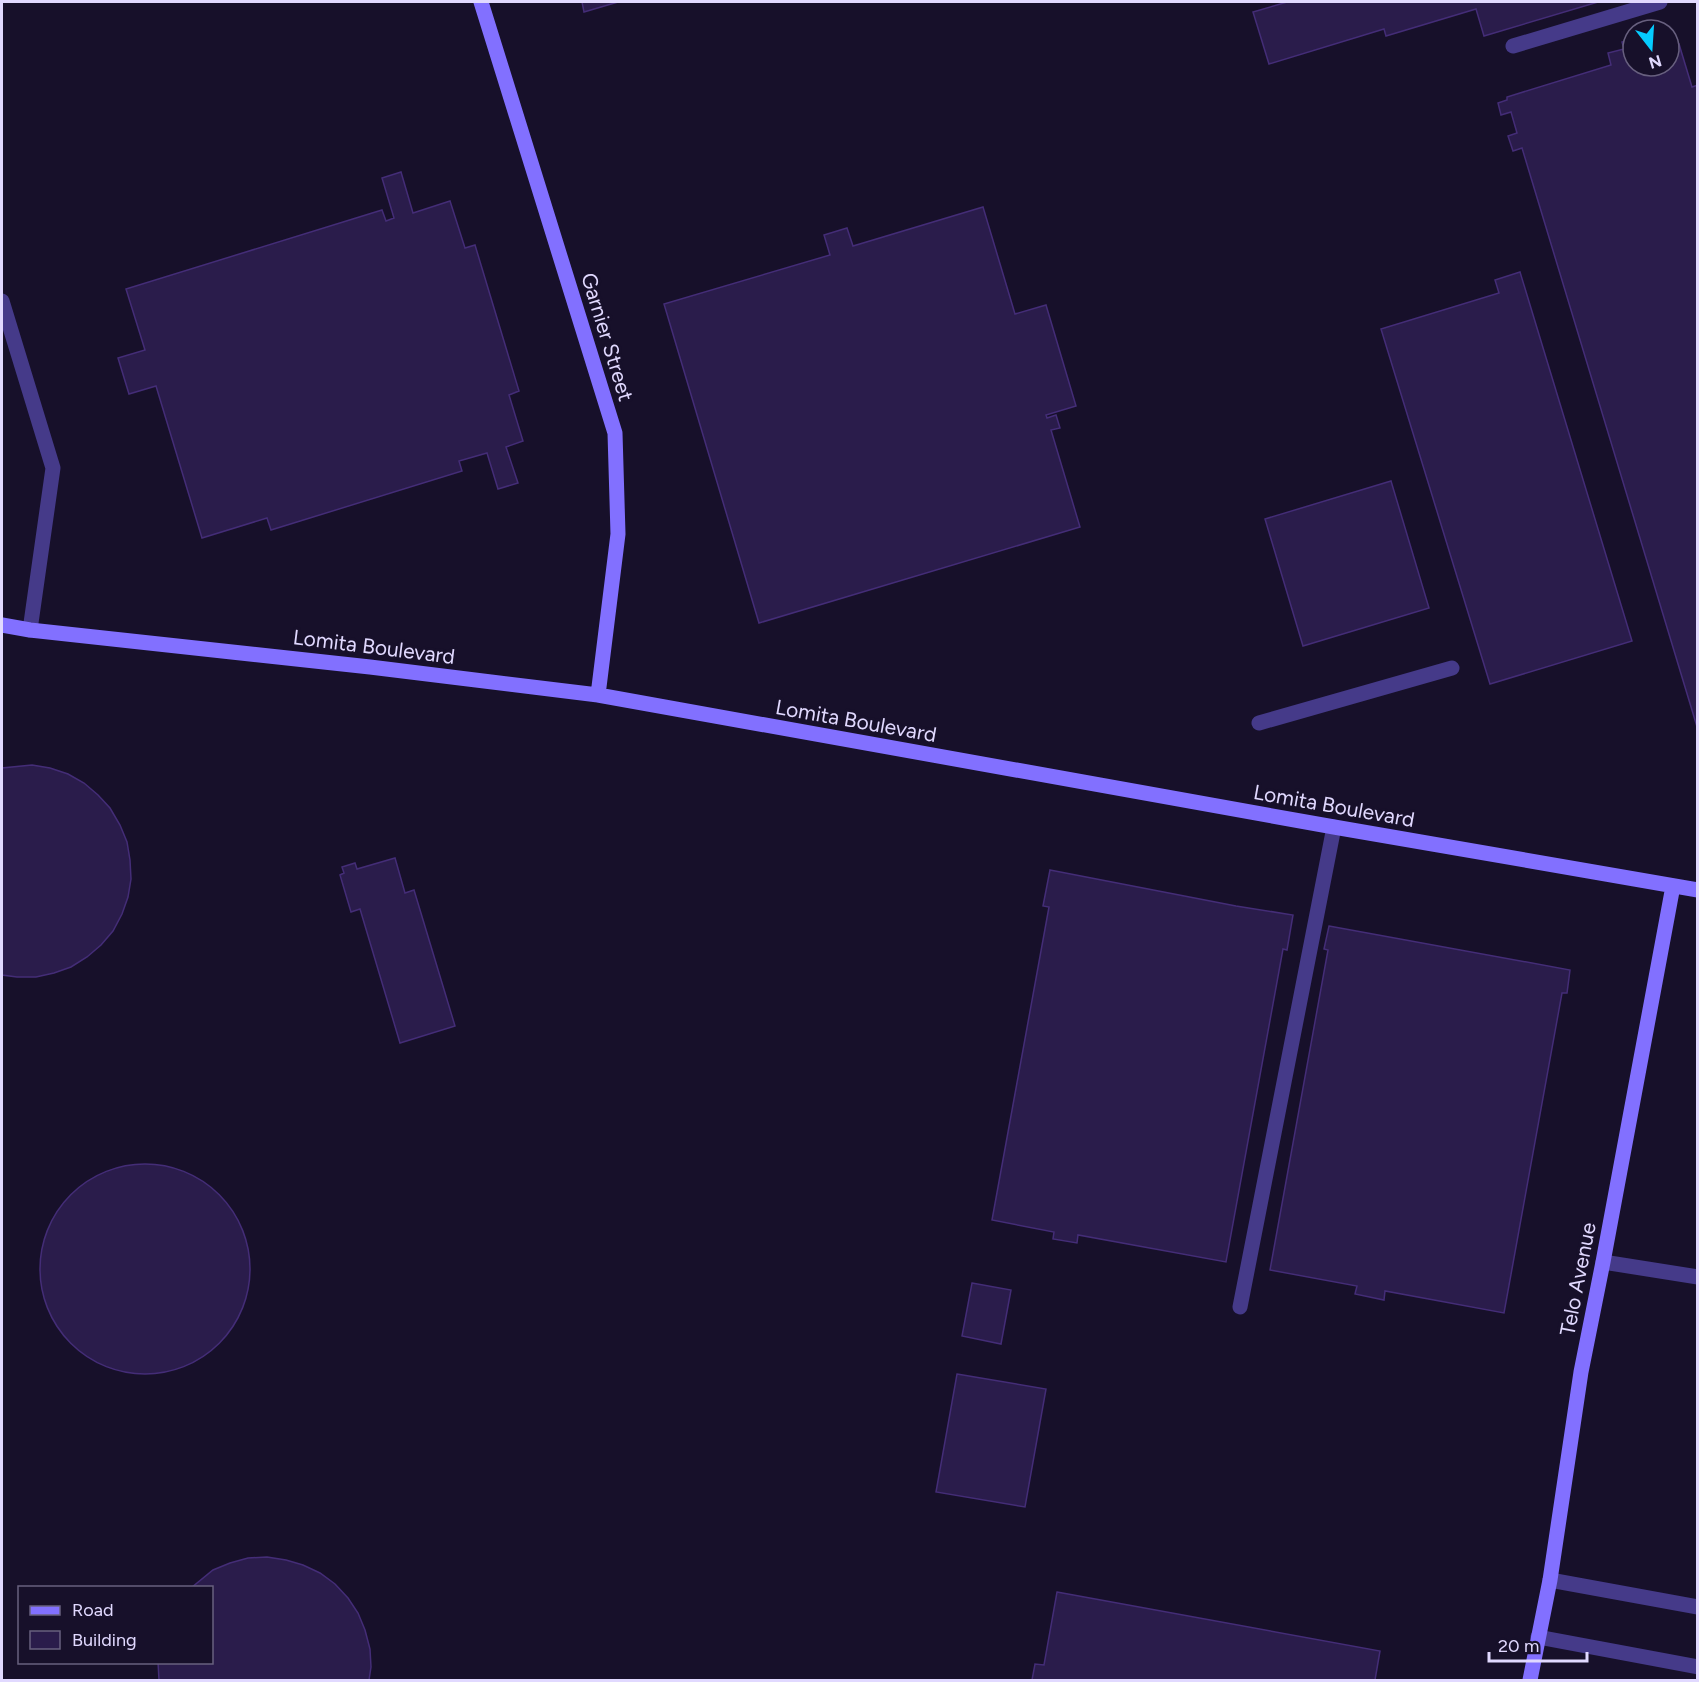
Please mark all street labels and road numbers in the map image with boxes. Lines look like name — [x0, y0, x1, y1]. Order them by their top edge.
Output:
street label: Garnier Street — [576, 270, 639, 404]
street label: Lomita Boulevard — [292, 624, 456, 669]
street label: Lomita Boulevard — [774, 694, 938, 747]
street label: Lomita Boulevard — [1252, 779, 1416, 832]
street label: Telo Avenue — [1554, 1220, 1601, 1338]

